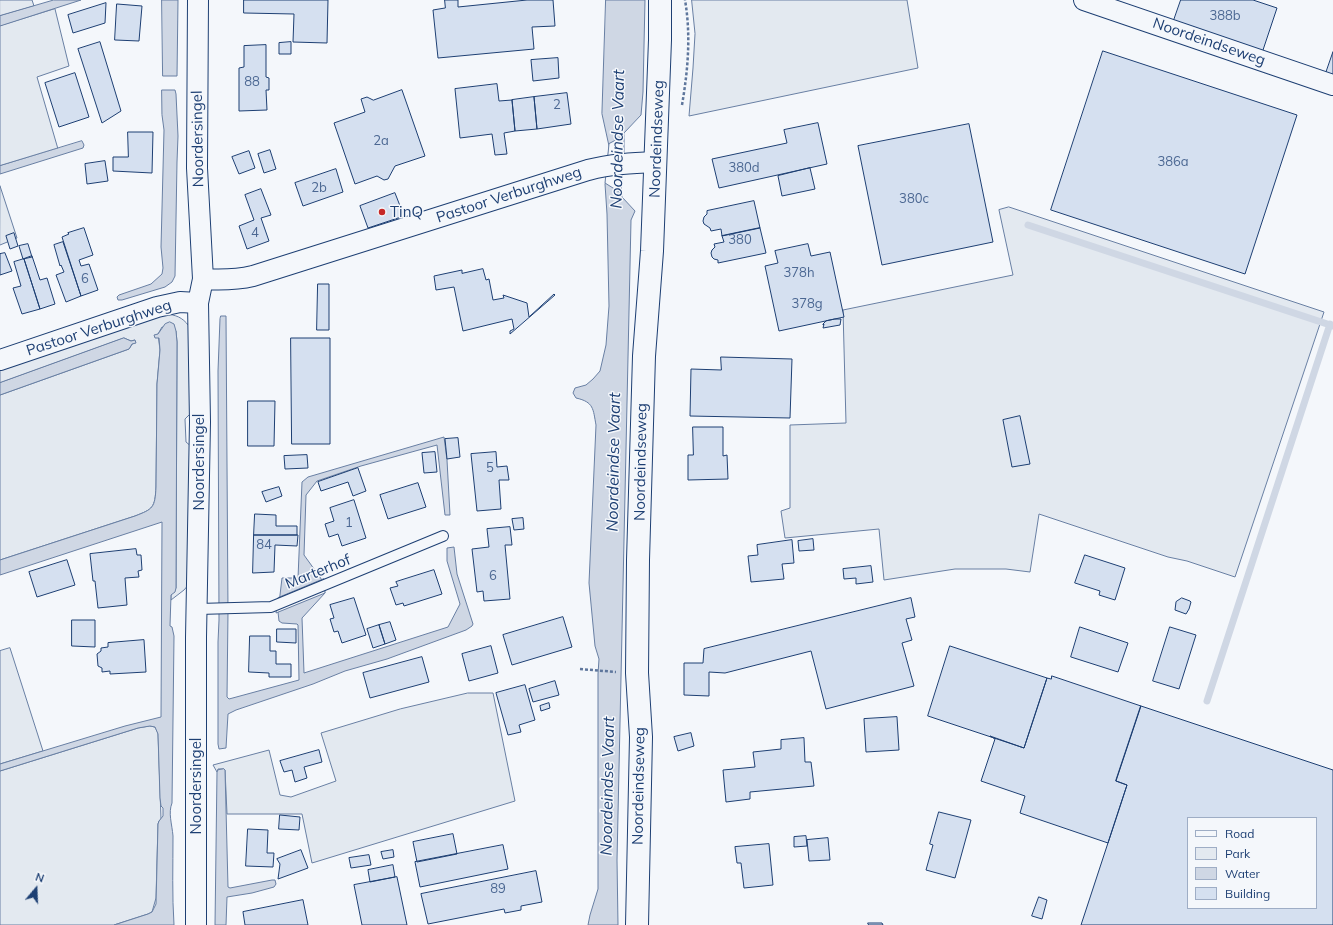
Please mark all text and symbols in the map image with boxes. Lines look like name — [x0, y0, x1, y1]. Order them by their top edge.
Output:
house number: 388b — [1209, 8, 1241, 24]
street label: Noordeindseweg — [1150, 14, 1268, 70]
water label: Noordeindse Vaart — [607, 69, 629, 209]
house number: 88 — [244, 74, 260, 90]
street label: Noordeindseweg — [646, 80, 668, 198]
street label: Noordersingel — [188, 90, 208, 188]
house number: 2 — [553, 97, 561, 113]
house number: 2a — [373, 133, 389, 149]
house number: 386a — [1157, 154, 1189, 170]
house number: 380d — [728, 160, 760, 176]
street label: Pastoor Verburghweg — [434, 163, 584, 227]
house number: 2b — [311, 180, 327, 196]
house number: 380c — [899, 191, 929, 207]
place label: TinQ — [390, 203, 423, 221]
marker: TinQ — [377, 207, 387, 217]
house number: 4 — [251, 225, 259, 241]
house number: 380 — [728, 232, 752, 248]
house number: 378h — [783, 265, 815, 281]
house number: 6 — [81, 271, 89, 287]
street label: Pastoor Verburghweg — [24, 296, 174, 360]
house number: 378g — [791, 296, 823, 312]
water label: Noordeindse Vaart — [603, 392, 625, 532]
street label: Noordeindseweg — [631, 403, 651, 521]
street label: Noordersingel — [190, 414, 208, 510]
house number: 5 — [486, 460, 494, 476]
house number: 1 — [345, 515, 353, 531]
house number: 84 — [256, 537, 272, 553]
street label: Marterhof — [283, 551, 353, 593]
house number: 6 — [489, 568, 497, 584]
water label: Noordeindse Vaart — [597, 716, 619, 856]
street label: Noordeindseweg — [629, 727, 649, 845]
street label: Noordersingel — [187, 738, 205, 834]
legend — [1187, 817, 1317, 909]
text: Road — [1225, 826, 1254, 841]
text: Park — [1225, 846, 1250, 861]
text: Water — [1225, 866, 1260, 881]
north arrow — [16, 869, 56, 909]
text: N — [34, 870, 46, 886]
house number: 89 — [490, 881, 506, 897]
text: Building — [1225, 886, 1270, 901]

